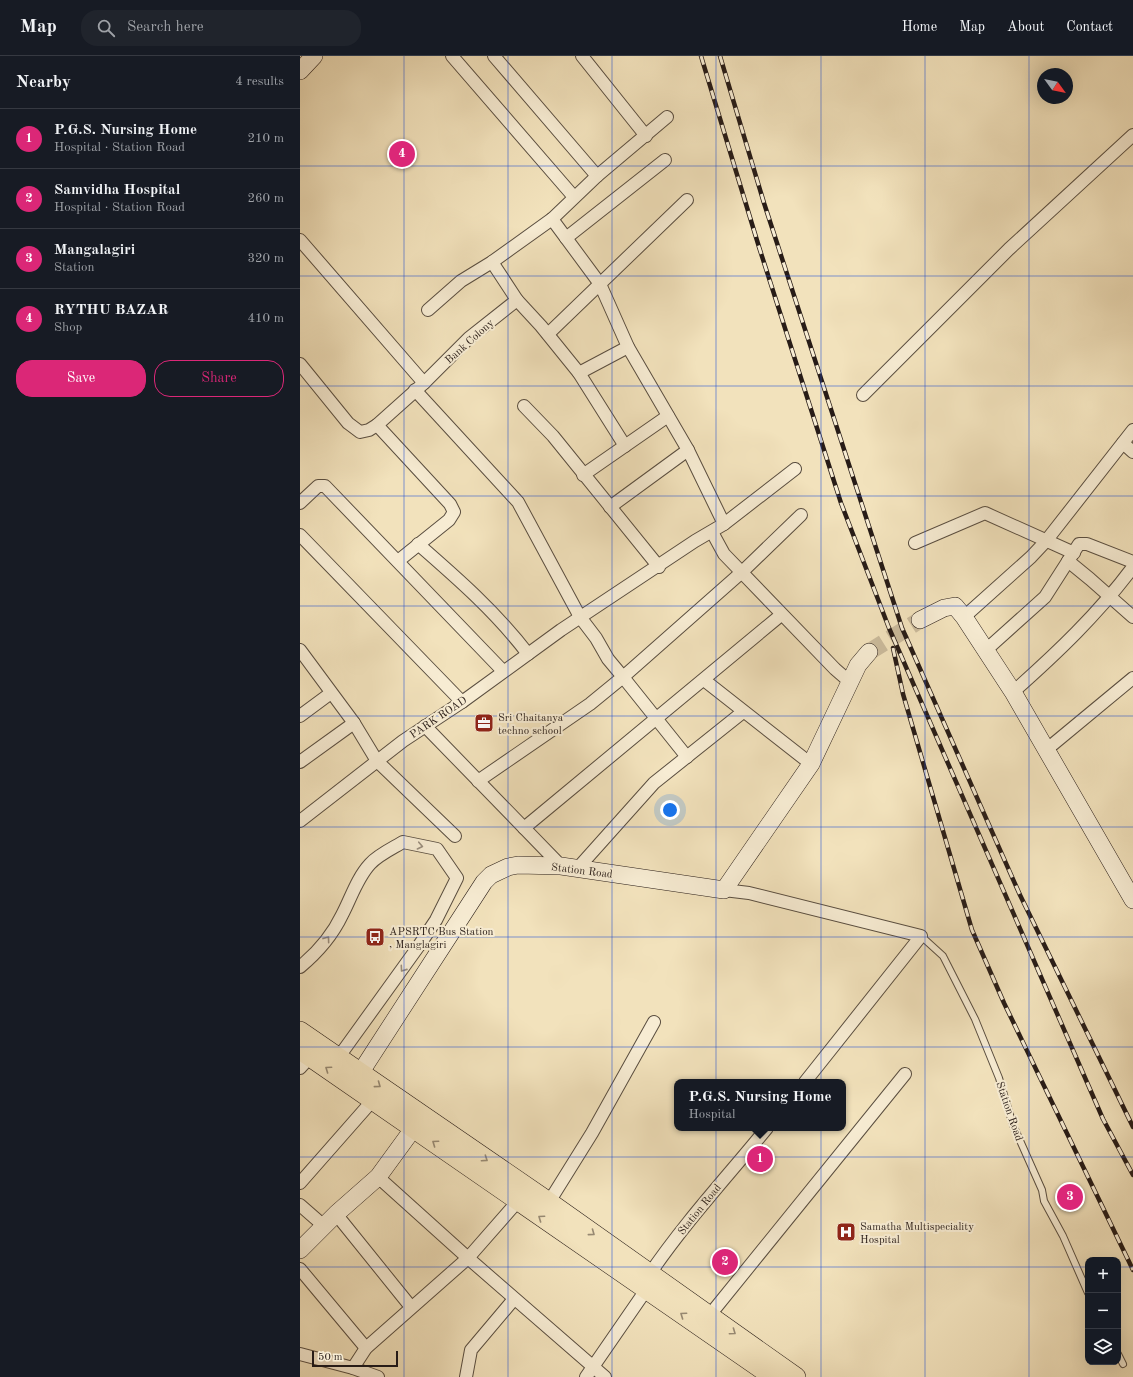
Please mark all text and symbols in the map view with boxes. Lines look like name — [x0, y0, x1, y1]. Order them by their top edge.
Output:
search box — [81, 10, 361, 46]
icon: search — [95, 17, 117, 39]
text: Map — [20, 18, 57, 37]
text: Search here — [127, 20, 204, 35]
text: Home — [902, 20, 937, 34]
text: Map — [959, 20, 985, 34]
text: About — [1007, 20, 1044, 34]
text: Contact — [1066, 20, 1113, 34]
north arrow — [1037, 68, 1073, 104]
text: Nearby — [16, 74, 71, 91]
text: 4 results — [235, 75, 284, 88]
text: P.G.S. Nursing Home — [54, 123, 197, 138]
text: 1 — [25, 132, 33, 145]
text: 210 m — [247, 132, 284, 145]
pin: 4 — [389, 139, 415, 169]
text: Hospital · Station Road — [54, 141, 185, 154]
text: Samvidha Hospital — [54, 183, 180, 198]
text: 2 — [25, 192, 33, 205]
text: 260 m — [247, 192, 284, 205]
text: Hospital · Station Road — [54, 201, 185, 214]
text: Mangalagiri — [54, 243, 135, 258]
text: 3 — [25, 252, 33, 265]
text: 320 m — [247, 252, 284, 265]
text: Station — [54, 261, 95, 274]
text: RYTHU BAZAR — [54, 303, 168, 318]
text: 4 — [25, 312, 33, 325]
text: 410 m — [247, 312, 284, 325]
street label: Bank Colony — [444, 318, 496, 367]
text: Shop — [54, 321, 82, 334]
button: Save — [16, 360, 146, 397]
button: Share — [154, 360, 284, 397]
street label: PARK ROAD — [408, 695, 470, 741]
office icon: Sri Chaitanya techno school — [473, 712, 495, 734]
place label: Sri Chaitanya techno school — [498, 713, 564, 737]
your location — [660, 800, 680, 820]
one-way arrow — [417, 841, 423, 849]
street label: Station Road — [550, 862, 613, 881]
bus stop icon: APSRTC Bus Station , Manglagiri — [364, 926, 386, 948]
place label: APSRTC Bus Station , Manglagiri — [389, 927, 494, 951]
one-way arrow — [322, 937, 329, 944]
one-way arrow — [401, 964, 408, 971]
one-way arrow — [325, 1066, 332, 1074]
popup — [674, 1079, 846, 1131]
one-way arrow — [374, 1080, 381, 1087]
street label: Station Road — [993, 1080, 1024, 1143]
text: P.G.S. Nursing Home — [688, 1090, 832, 1105]
text: Hospital — [688, 1108, 736, 1121]
one-way arrow — [432, 1140, 439, 1148]
pin: 1 — [747, 1144, 773, 1174]
one-way arrow — [481, 1154, 488, 1161]
street label: Station Road — [676, 1182, 724, 1237]
pin: 3 — [1057, 1182, 1083, 1212]
one-way arrow — [539, 1216, 546, 1223]
hospital icon: Samatha Multispeciality Hospital — [835, 1221, 857, 1243]
place label: Samatha Multispeciality Hospital — [860, 1222, 974, 1246]
one-way arrow — [588, 1228, 595, 1236]
pin: 2 — [712, 1247, 738, 1277]
map controls — [1085, 1257, 1121, 1365]
button: + — [1085, 1257, 1121, 1293]
button: − — [1085, 1293, 1121, 1329]
one-way arrow — [680, 1312, 687, 1320]
one-way arrow — [728, 1327, 735, 1334]
button: layers — [1085, 1329, 1121, 1365]
scale bar — [312, 1349, 398, 1368]
text: 50 m — [318, 1352, 343, 1363]

